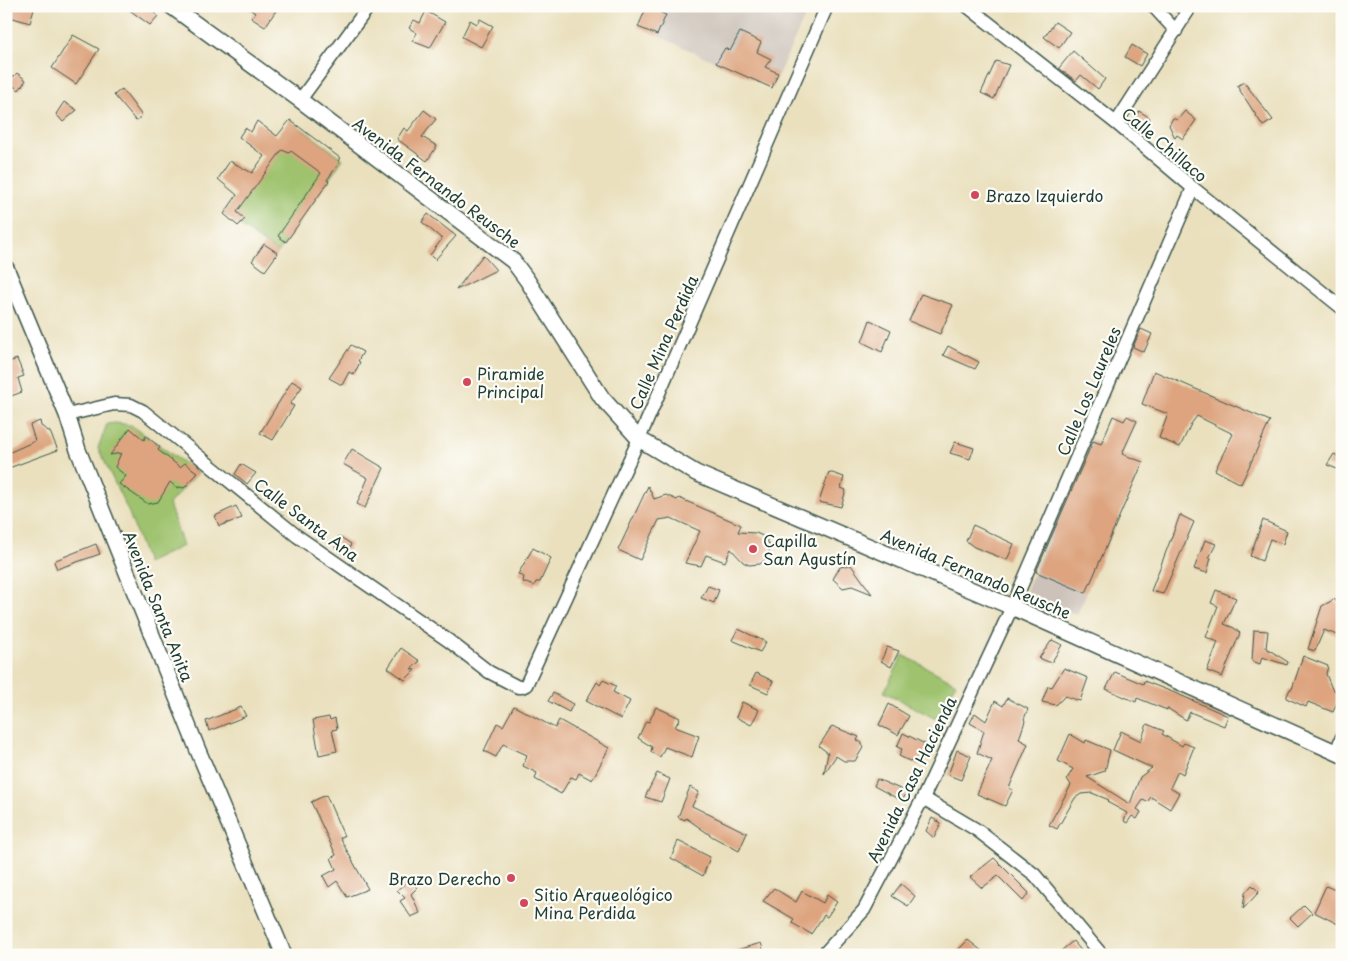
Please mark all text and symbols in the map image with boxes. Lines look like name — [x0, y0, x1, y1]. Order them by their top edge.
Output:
street label: Calle Chillaco — [1117, 101, 1213, 187]
street label: Avenida Fernando Reusche — [348, 111, 526, 253]
place label: Brazo Izquierdo — [985, 183, 1104, 207]
marker: Brazo Izquierdo — [969, 189, 981, 201]
street label: Calle Mina Perdida — [623, 271, 703, 413]
street label: Calle Los Laureles — [1050, 323, 1126, 459]
place label: Piramide Principal — [477, 361, 545, 403]
marker: Piramide Principal — [461, 376, 473, 388]
street label: Calle Santa Ana — [249, 471, 365, 567]
street label: Avenida Fernando Reusche — [877, 522, 1075, 624]
street label: Avenida Santa Anita — [118, 527, 200, 685]
place label: Capilla San Agustín — [763, 528, 856, 570]
marker: Capilla San Agustín — [747, 543, 759, 555]
street label: Avenida Casa Hacienda — [860, 692, 962, 866]
place label: Brazo Derecho — [388, 866, 501, 890]
marker: Brazo Derecho — [505, 872, 517, 884]
place label: Sitio Arqueológico Mina Perdida — [534, 882, 673, 924]
marker: Sitio Arqueológico Mina Perdida — [518, 897, 530, 909]

